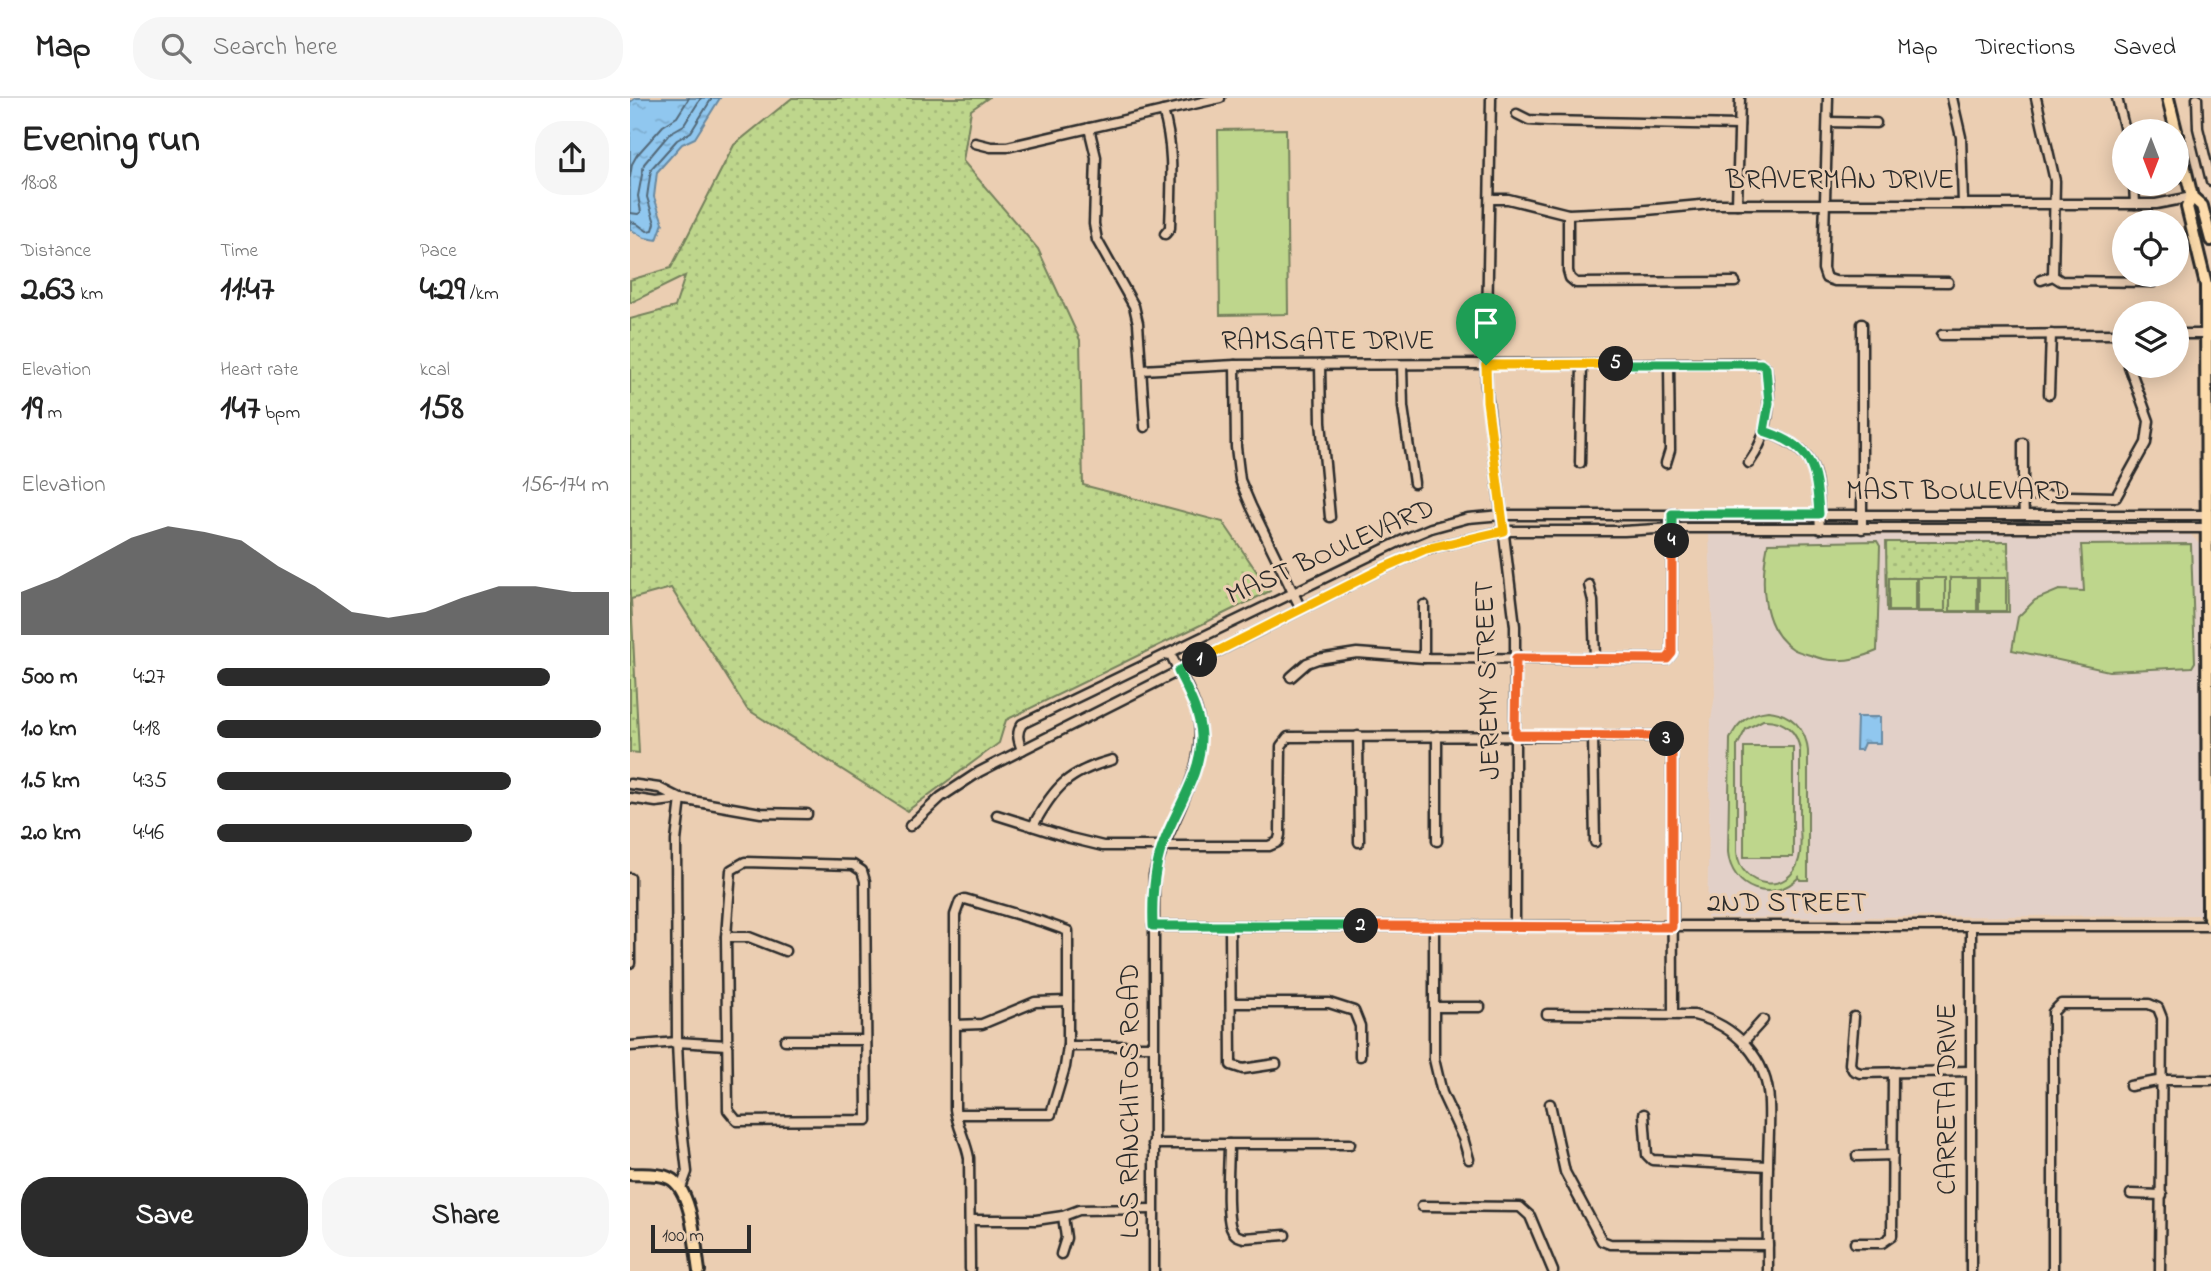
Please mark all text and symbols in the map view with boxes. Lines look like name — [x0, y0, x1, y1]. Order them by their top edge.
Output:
search box — [133, 17, 623, 80]
text: Map — [35, 24, 91, 72]
icon: search — [157, 29, 195, 67]
text: Search here — [213, 29, 337, 67]
text: Map — [1897, 31, 1938, 66]
text: Directions — [1976, 31, 2075, 66]
text: Saved — [2113, 31, 2176, 66]
text: Evening run — [21, 113, 200, 169]
north arrow — [2112, 119, 2189, 196]
map controls — [2112, 119, 2189, 378]
button: share — [535, 121, 609, 195]
street label: BRAVERMAN DRIVE — [1725, 161, 1954, 202]
text: 18:08 — [21, 167, 57, 200]
button: locate — [2112, 210, 2189, 287]
text: Distance — [21, 238, 91, 265]
text: Time — [220, 238, 258, 265]
text: Pace — [420, 238, 457, 265]
text: 2.63 — [21, 265, 75, 316]
text: 11:47 — [220, 265, 274, 316]
text: 4:29 — [420, 265, 465, 316]
text: km — [75, 281, 103, 308]
text: /km — [465, 281, 499, 308]
pin — [1456, 293, 1516, 365]
button: layers — [2112, 301, 2189, 378]
icon: arrive — [1467, 304, 1505, 342]
street label: RAMSGATE DRIVE — [1221, 322, 1435, 363]
pin: 5 — [1598, 346, 1634, 382]
text: 5 — [1610, 350, 1621, 377]
text: Elevation — [21, 357, 91, 384]
text: Heart rate — [220, 357, 298, 384]
text: kcal — [420, 357, 450, 384]
text: 19 — [21, 384, 43, 435]
text: 147 — [220, 384, 260, 435]
text: 158 — [420, 384, 464, 435]
text: m — [43, 400, 62, 427]
text: bpm — [260, 400, 300, 427]
text: Elevation — [21, 469, 106, 502]
text: 156–174 m — [522, 469, 609, 502]
street label: MAST BOULEVARD — [1846, 472, 2070, 513]
street label: MAST BOULEVARD — [1220, 489, 1442, 617]
pin: 4 — [1654, 524, 1690, 558]
text: 4 — [1668, 527, 1675, 554]
street label: JEREMY STREET — [1465, 580, 1513, 780]
pin: 1 — [1182, 642, 1218, 678]
text: 1 — [1196, 646, 1203, 673]
text: 500 m — [21, 661, 78, 694]
text: 4:27 — [133, 661, 165, 694]
text: 1.0 km — [21, 713, 77, 746]
text: 4:18 — [133, 713, 160, 746]
pin: 3 — [1650, 722, 1684, 756]
text: 3 — [1663, 725, 1670, 752]
text: 1.5 km — [21, 765, 80, 798]
text: 4:35 — [133, 765, 167, 798]
text: 2.0 km — [21, 817, 81, 850]
text: 4:46 — [133, 817, 164, 850]
street label: 2ND STREET — [1707, 884, 1867, 925]
pin: 2 — [1344, 908, 1378, 944]
text: 2 — [1356, 912, 1365, 939]
street label: LOS RANCHITOS ROAD — [1111, 964, 1152, 1238]
street label: CARRETA DRIVE — [1928, 1003, 1969, 1195]
button: Save — [21, 1177, 308, 1257]
button: Share — [322, 1177, 609, 1257]
scale bar — [651, 1222, 751, 1254]
text: 100 m — [662, 1223, 704, 1250]

